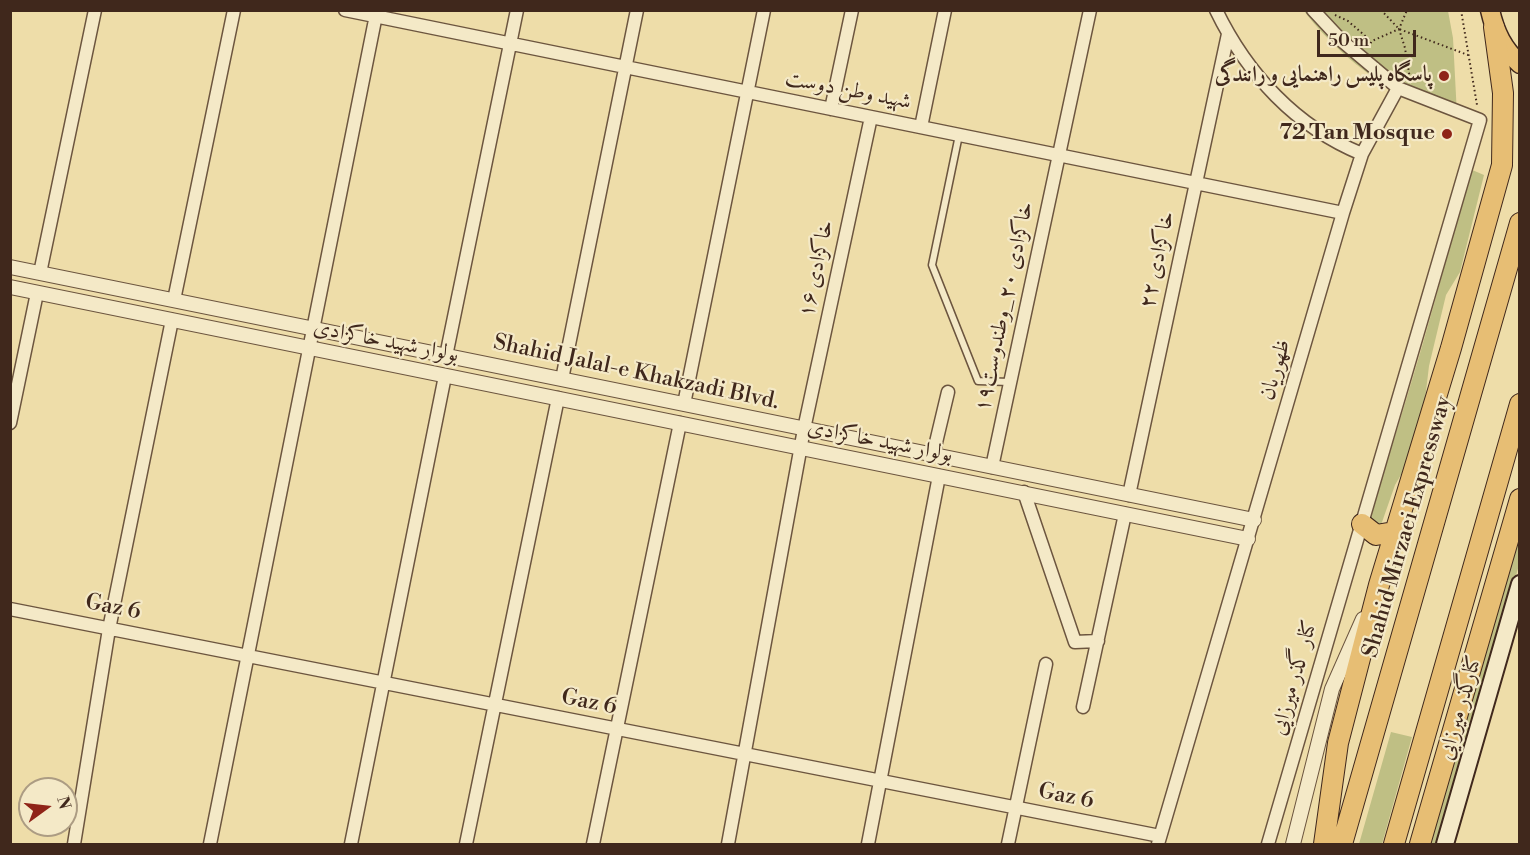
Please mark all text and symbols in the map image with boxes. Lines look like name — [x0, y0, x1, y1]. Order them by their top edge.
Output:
scale bar — [1320, 18, 1419, 56]
text: 50 m — [1328, 29, 1369, 52]
place label: پاسگاه پلیس راهنمایی و رانندگی — [1215, 63, 1432, 89]
street label: شهید وطن دوست — [783, 66, 913, 116]
marker: پاسگاه پلیس راهنمایی و رانندگی — [1437, 69, 1451, 83]
place label: 72 Tan Mosque — [1279, 121, 1435, 147]
marker: 72 Tan Mosque — [1440, 127, 1454, 141]
street label: خاکزادی ۲۰_وطندوست۱۹ — [970, 200, 1040, 414]
street label: خاکزادی ۲۲ — [1135, 209, 1181, 311]
street label: خاکزادی ۱۶ — [794, 218, 840, 320]
street label: بولوار شهید خاکزادی — [311, 315, 461, 369]
street label: Shahid Jalal-e Khakzadi Blvd. — [491, 330, 781, 416]
street label: ظهوریان — [1255, 337, 1297, 403]
street label: Shahid Mirzaei Expressway — [1358, 393, 1458, 661]
street label: بولوار شهید خاکزادی — [805, 415, 955, 469]
street label: Gaz 6 — [83, 590, 143, 626]
street label: کنار گذر میرزایی — [1266, 618, 1324, 738]
street label: کنارگذر میرزایی — [1434, 653, 1488, 763]
street label: Gaz 6 — [559, 685, 619, 721]
north arrow — [18, 777, 78, 837]
street label: Gaz 6 — [1036, 779, 1096, 815]
text: N — [52, 794, 75, 812]

